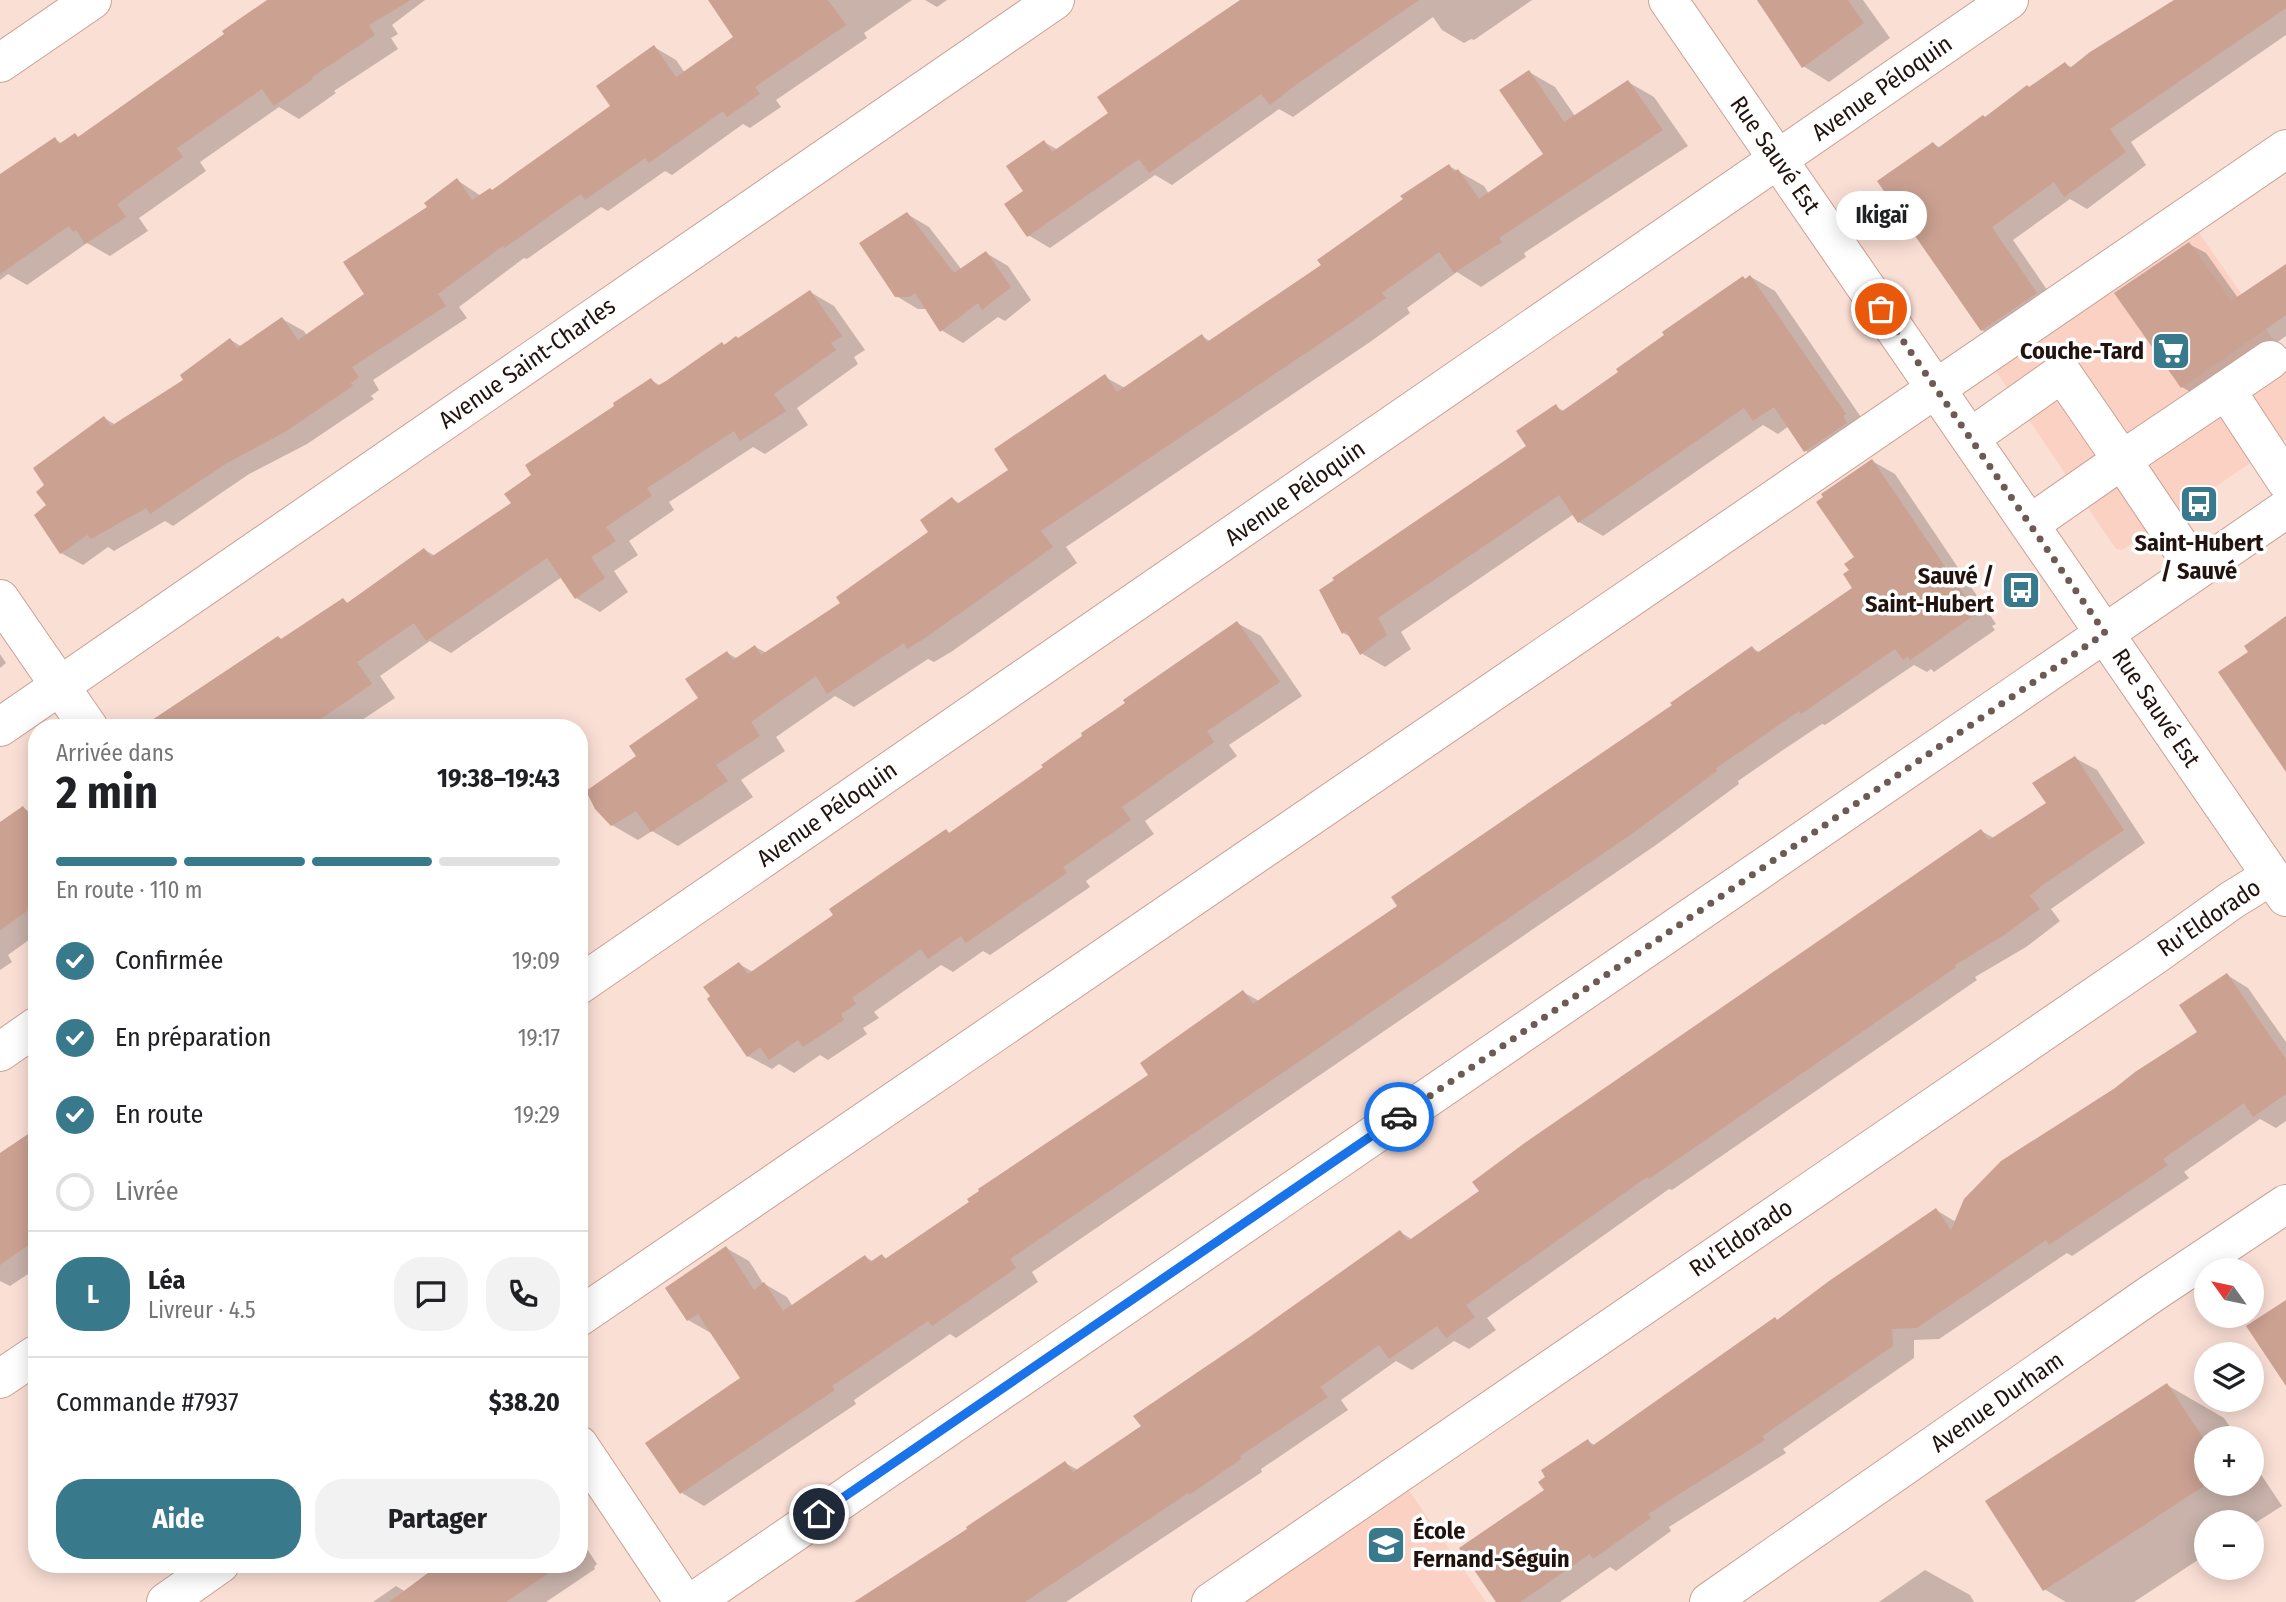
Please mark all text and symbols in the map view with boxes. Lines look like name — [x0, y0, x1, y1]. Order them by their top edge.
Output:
street label: Avenue Péloquin — [1807, 29, 1957, 147]
street label: Rue Sauvé Est — [1724, 91, 1826, 219]
callout: Ikigaï — [1836, 190, 1926, 239]
text: Ikigaï — [1855, 201, 1908, 229]
pin — [1851, 279, 1911, 339]
icon: bag — [1862, 290, 1900, 328]
street label: Avenue Saint-Charles — [433, 292, 621, 434]
supermarket icon: Couche-Tard — [2150, 330, 2192, 372]
place label: Couche-Tard — [2020, 337, 2144, 365]
street label: Avenue Péloquin — [1220, 434, 1370, 552]
bus stop icon: Saint-Hubert / Sauvé — [2178, 483, 2220, 525]
place label: Saint-Hubert / Sauvé — [2135, 529, 2264, 585]
place label: Sauvé / Saint-Hubert — [1865, 562, 1995, 618]
bus stop icon: Sauvé / Saint-Hubert — [2000, 569, 2042, 611]
street label: Rue Sauvé Est — [2106, 644, 2206, 773]
text: Arrivée dans — [56, 739, 174, 767]
street label: Avenue Péloquin — [752, 755, 902, 873]
text: 19:38–19:43 — [437, 763, 560, 794]
text: 2 min — [56, 765, 158, 820]
street label: Ru’Eldorado — [2152, 873, 2266, 963]
text: En route · 110 m — [56, 876, 203, 904]
icon: check — [56, 942, 94, 980]
text: Confirmée — [115, 945, 223, 976]
text: 19:09 — [512, 947, 560, 975]
icon: check — [56, 1019, 94, 1057]
text: En préparation — [115, 1022, 272, 1053]
text: 19:17 — [518, 1024, 560, 1052]
courier — [1364, 1082, 1434, 1152]
icon: check — [56, 1096, 94, 1134]
icon: car — [1380, 1098, 1418, 1136]
text: En route — [115, 1099, 203, 1130]
text: 19:29 — [514, 1101, 560, 1129]
text: Livrée — [115, 1176, 179, 1207]
street label: Ru’Eldorado — [1684, 1193, 1798, 1283]
button: chat — [394, 1257, 468, 1331]
button: phone — [486, 1257, 560, 1331]
north arrow — [2194, 1258, 2264, 1328]
map controls — [2194, 1258, 2264, 1580]
text: Léa — [148, 1265, 185, 1296]
text: L — [87, 1279, 99, 1310]
text: Livreur · 4.5 — [148, 1296, 256, 1324]
button: layers — [2194, 1342, 2264, 1412]
street label: Avenue Durham — [1925, 1346, 2069, 1458]
text: Commande #7937 — [56, 1387, 238, 1418]
text: $38.20 — [489, 1387, 560, 1418]
button: + — [2194, 1426, 2264, 1496]
button: Aide — [56, 1479, 301, 1559]
button: Partager — [315, 1479, 560, 1559]
pin — [789, 1484, 849, 1544]
icon: home — [800, 1495, 838, 1533]
button: − — [2194, 1510, 2264, 1580]
place label: École Fernand-Séguin — [1413, 1516, 1570, 1573]
school or university icon: École Fernand-Séguin — [1365, 1524, 1407, 1566]

